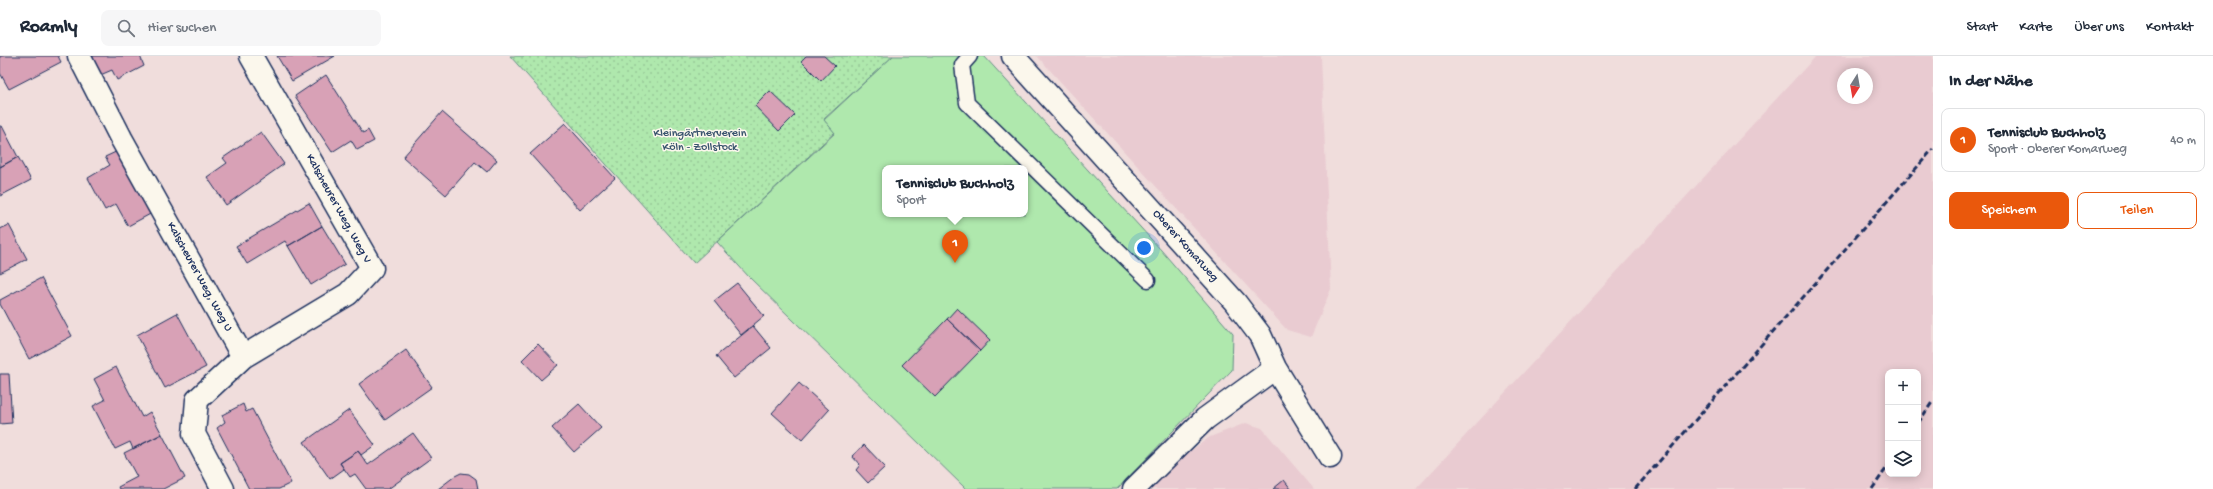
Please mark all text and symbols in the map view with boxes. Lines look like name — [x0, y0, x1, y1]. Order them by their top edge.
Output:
search box — [101, 10, 381, 46]
text: Roamly — [20, 16, 77, 39]
icon: search — [115, 17, 137, 39]
text: Hier suchen — [147, 19, 216, 37]
text: Start — [1967, 19, 1997, 36]
text: Karte — [2019, 19, 2053, 36]
text: Über uns — [2075, 19, 2124, 36]
text: Kontakt — [2146, 19, 2193, 36]
north arrow — [1837, 68, 1873, 104]
text: In der Nähe — [1949, 72, 2032, 92]
text: Tennisclub Buchholz — [1988, 124, 2105, 142]
park label: Kleingärtnerverein Köln - Zollstock — [654, 127, 747, 155]
text: 1 — [1960, 133, 1966, 148]
text: 40 m — [2170, 133, 2196, 148]
text: Sport · Oberer Komarweg — [1988, 142, 2127, 157]
street label: Kalscheurer Weg, Weg V — [302, 152, 374, 266]
popup — [882, 165, 1028, 217]
text: Tennisclub Buchholz — [896, 175, 1014, 193]
button: Speichern — [1949, 192, 2069, 229]
button: Teilen — [2077, 192, 2197, 229]
text: Sport — [896, 193, 926, 208]
street label: Oberer Komarweg — [1149, 207, 1221, 285]
street label: Kalscheurer Weg, Weg U — [163, 220, 235, 334]
pin: 1 — [942, 230, 968, 263]
your location — [1134, 238, 1154, 258]
map controls — [1885, 369, 1921, 477]
button: + — [1885, 369, 1921, 405]
button: − — [1885, 405, 1921, 441]
button: layers — [1885, 441, 1921, 477]

